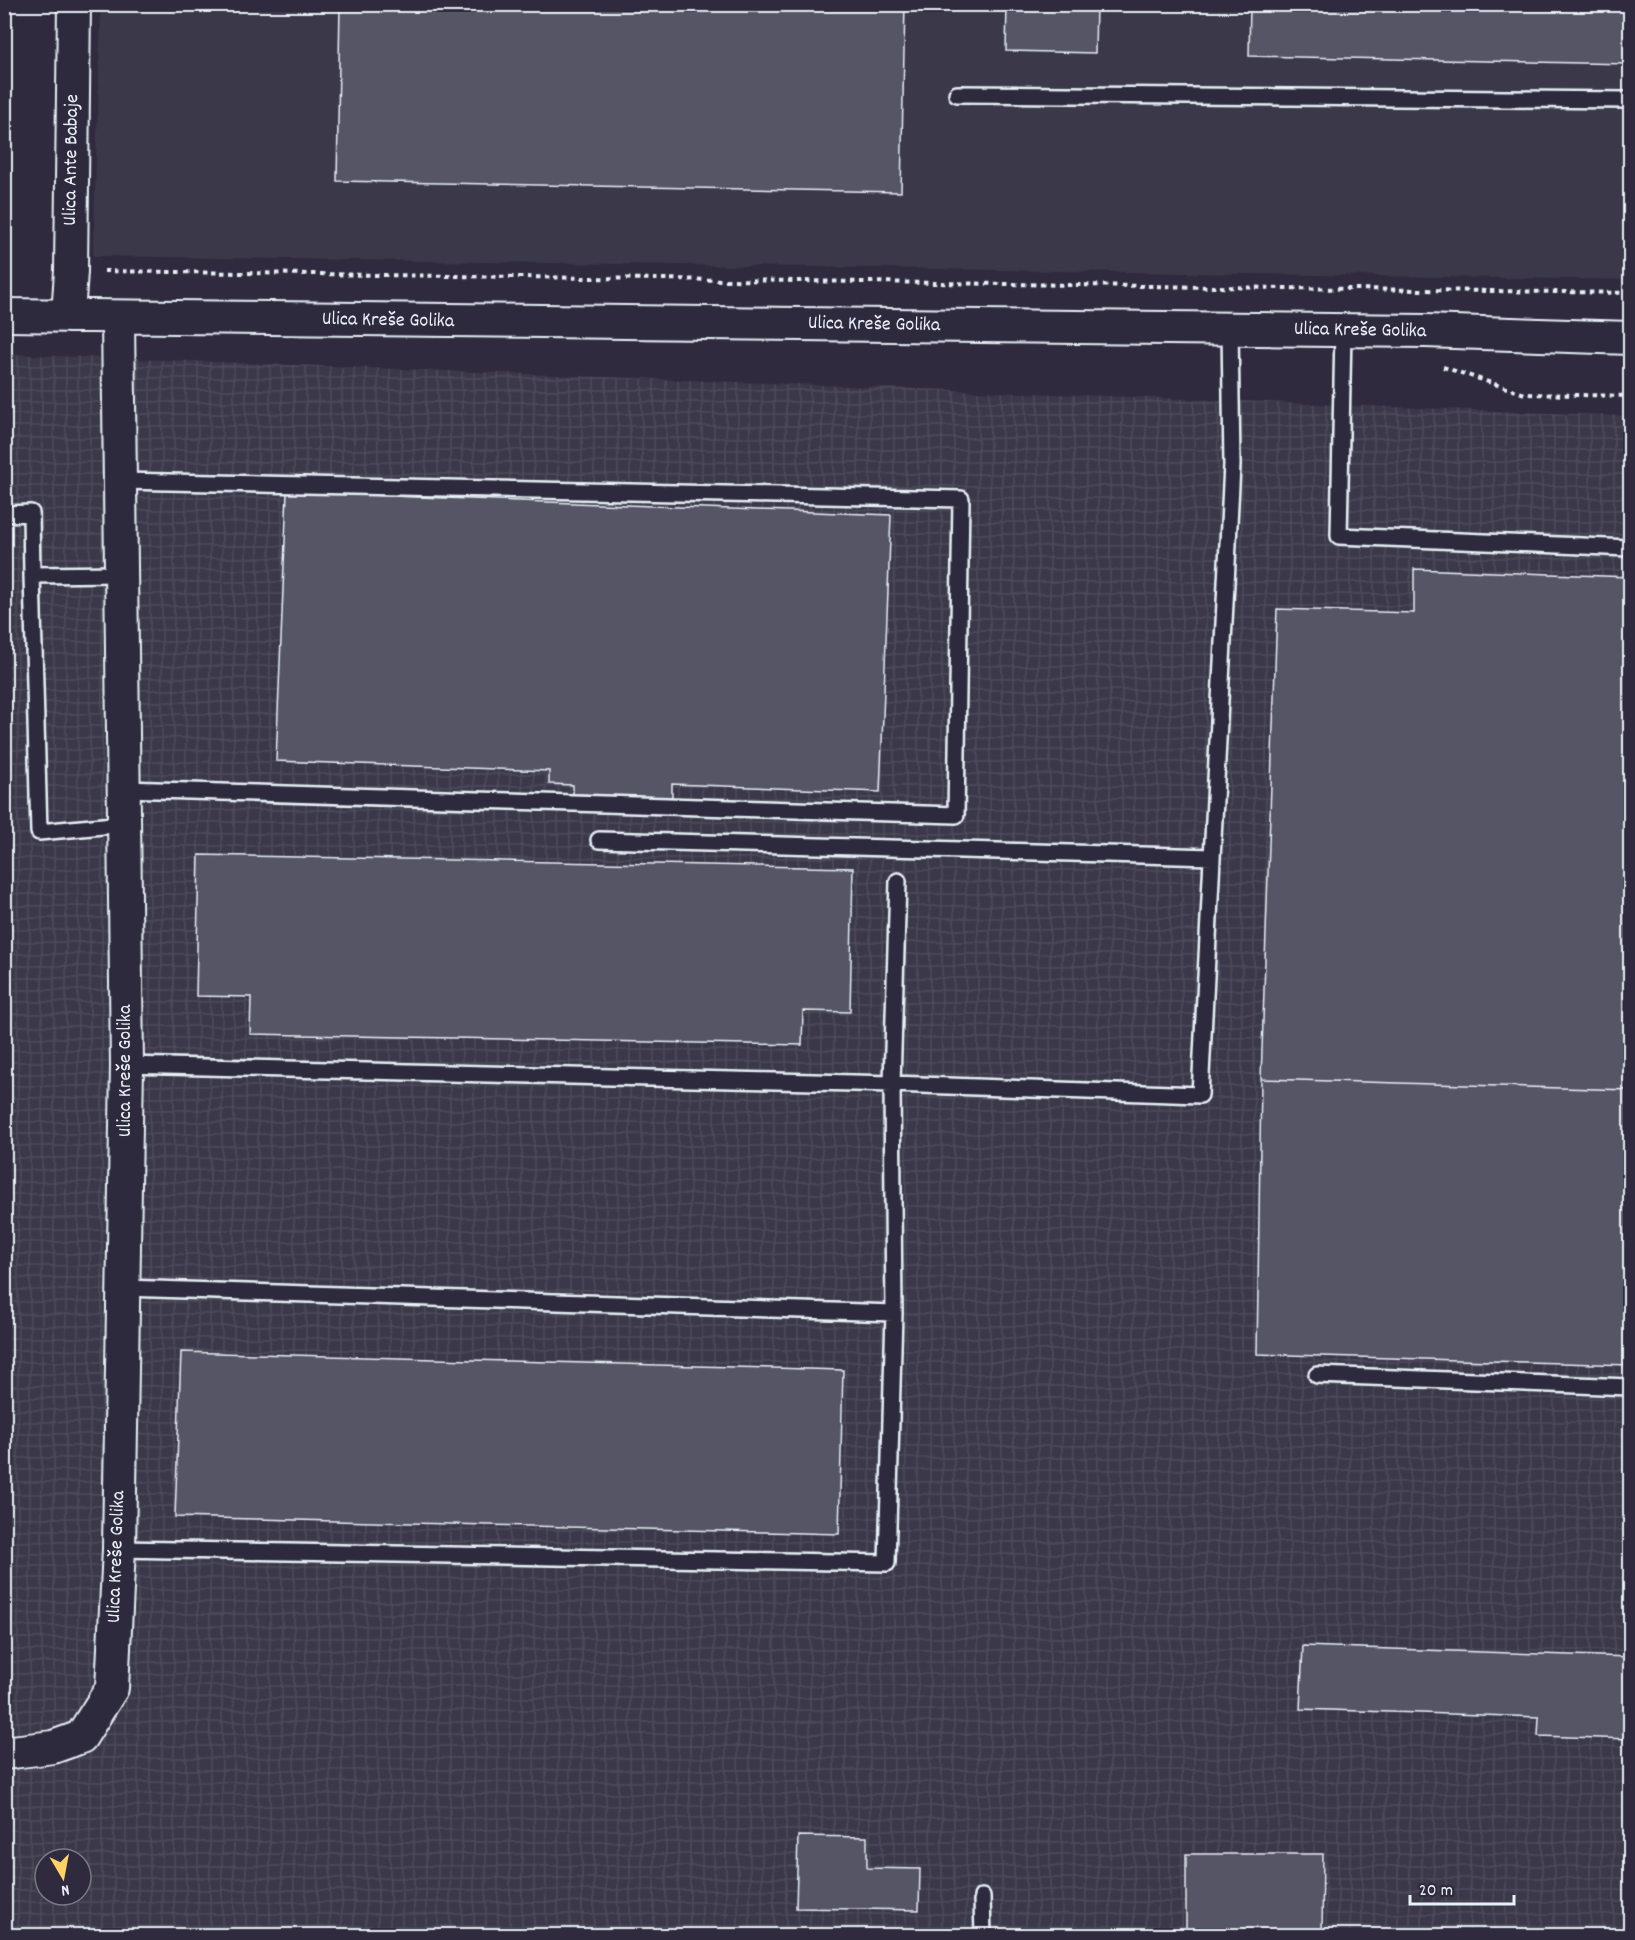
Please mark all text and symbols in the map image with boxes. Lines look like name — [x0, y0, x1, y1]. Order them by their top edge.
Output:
street label: Ulica Ante Babaje — [57, 94, 87, 226]
street label: Ulica Kreše Golika — [321, 306, 455, 336]
street label: Ulica Kreše Golika — [807, 310, 941, 340]
street label: Ulica Kreše Golika — [1293, 316, 1427, 346]
street label: Ulica Kreše Golika — [112, 1004, 140, 1137]
street label: Ulica Kreše Golika — [101, 1490, 133, 1624]
north arrow — [33, 1847, 93, 1907]
scale bar — [1410, 1868, 1514, 1906]
text: N — [59, 1877, 71, 1901]
text: 20 m — [1419, 1879, 1453, 1904]

